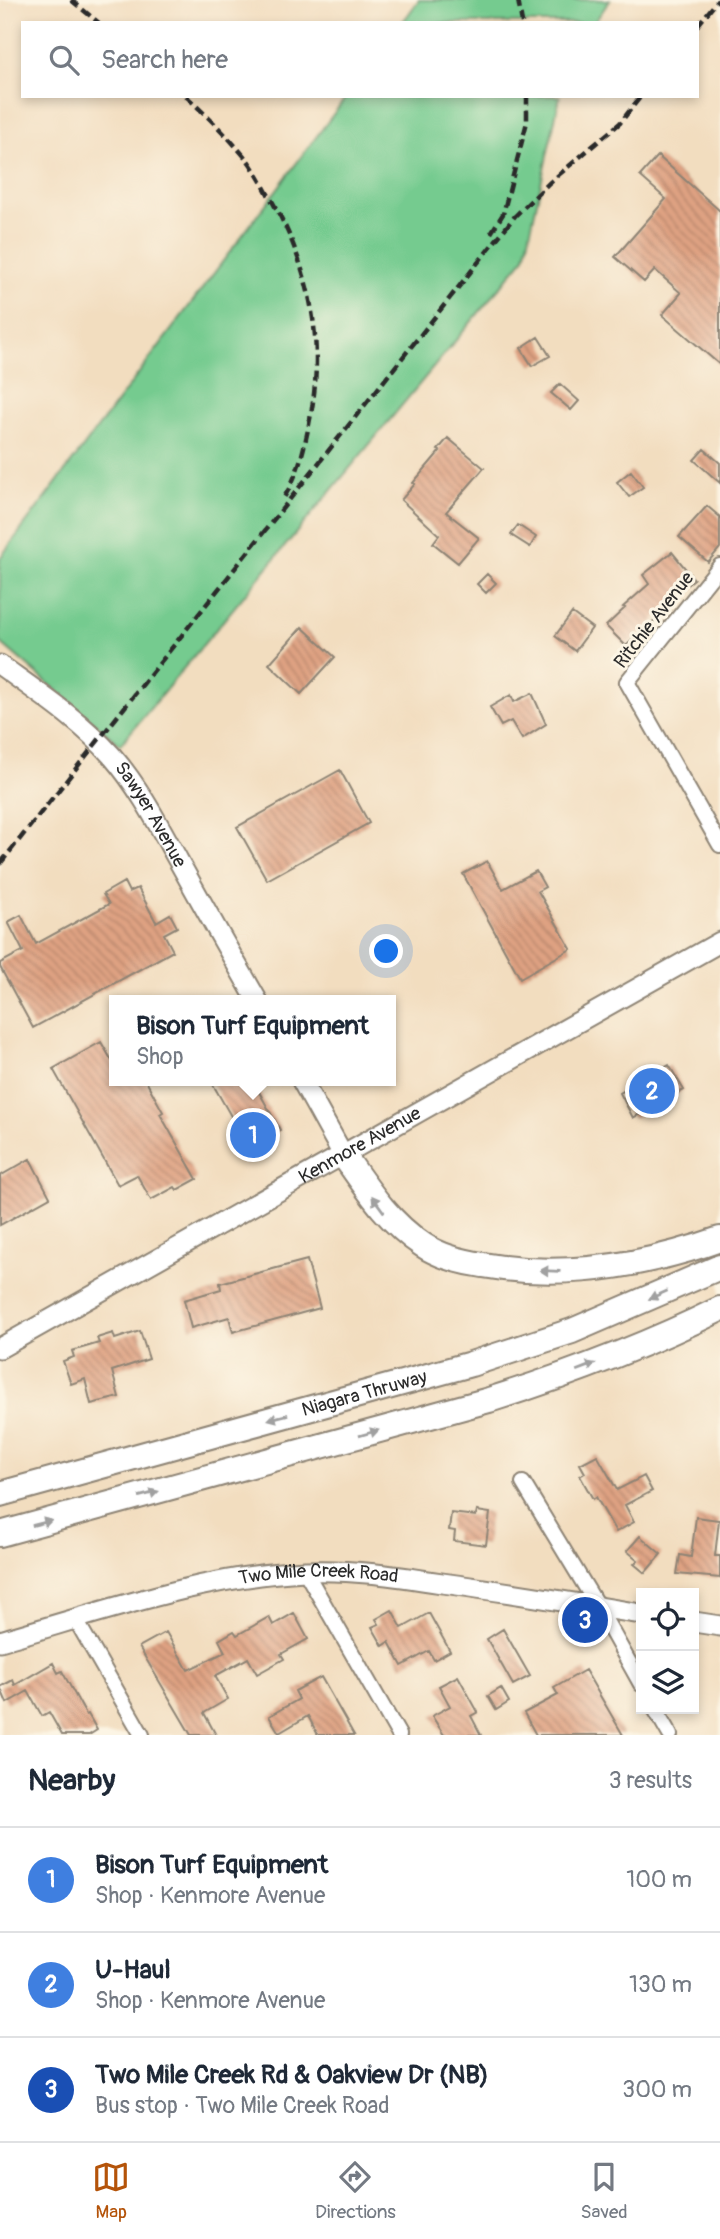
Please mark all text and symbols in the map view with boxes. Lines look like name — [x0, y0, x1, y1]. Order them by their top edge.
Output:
search box — [21, 21, 699, 98]
icon: search — [45, 41, 83, 79]
text: Search here — [101, 44, 228, 76]
street label: Ritchie Avenue — [609, 566, 700, 673]
street label: Sawyer Avenue — [109, 757, 192, 872]
your location — [369, 934, 403, 968]
popup — [109, 995, 396, 1086]
text: Bison Turf Equipment — [136, 1010, 369, 1042]
text: Shop — [136, 1042, 184, 1071]
pin: 2 — [629, 1065, 675, 1117]
street label: Kenmore Avenue — [294, 1101, 426, 1189]
pin: 1 — [230, 1109, 276, 1161]
one-way arrow — [371, 1195, 385, 1213]
one-way arrow — [539, 1266, 561, 1277]
one-way arrow — [648, 1289, 668, 1301]
one-way arrow — [576, 1361, 597, 1372]
street label: Niagara Thruway — [299, 1365, 430, 1422]
one-way arrow — [267, 1412, 289, 1423]
one-way arrow — [358, 1428, 379, 1438]
one-way arrow — [139, 1488, 160, 1498]
one-way arrow — [31, 1517, 53, 1528]
street label: Two Mile Creek Road — [237, 1559, 400, 1590]
map controls — [636, 1588, 699, 1714]
button: locate — [636, 1588, 699, 1651]
pin: 3 — [562, 1594, 608, 1646]
button: layers — [636, 1651, 699, 1714]
text: Nearby — [28, 1762, 115, 1799]
text: 3 results — [609, 1766, 692, 1795]
text: Bison Turf Equipment — [95, 1849, 328, 1881]
text: 1 — [47, 1865, 56, 1894]
text: 100 m — [626, 1865, 692, 1894]
text: Shop · Kenmore Avenue — [95, 1881, 325, 1910]
text: U-Haul — [95, 1954, 171, 1986]
text: 2 — [45, 1970, 57, 1999]
text: 130 m — [629, 1970, 692, 1999]
text: Shop · Kenmore Avenue — [95, 1986, 325, 2015]
text: Two Mile Creek Rd & Oakview Dr (NB) — [95, 2059, 489, 2091]
text: 3 — [45, 2075, 57, 2104]
text: 300 m — [622, 2075, 692, 2104]
text: Bus stop · Two Mile Creek Road — [95, 2091, 390, 2120]
tab: Map — [92, 2158, 130, 2224]
tab: Directions — [315, 2158, 396, 2224]
tab: Saved — [580, 2158, 628, 2224]

